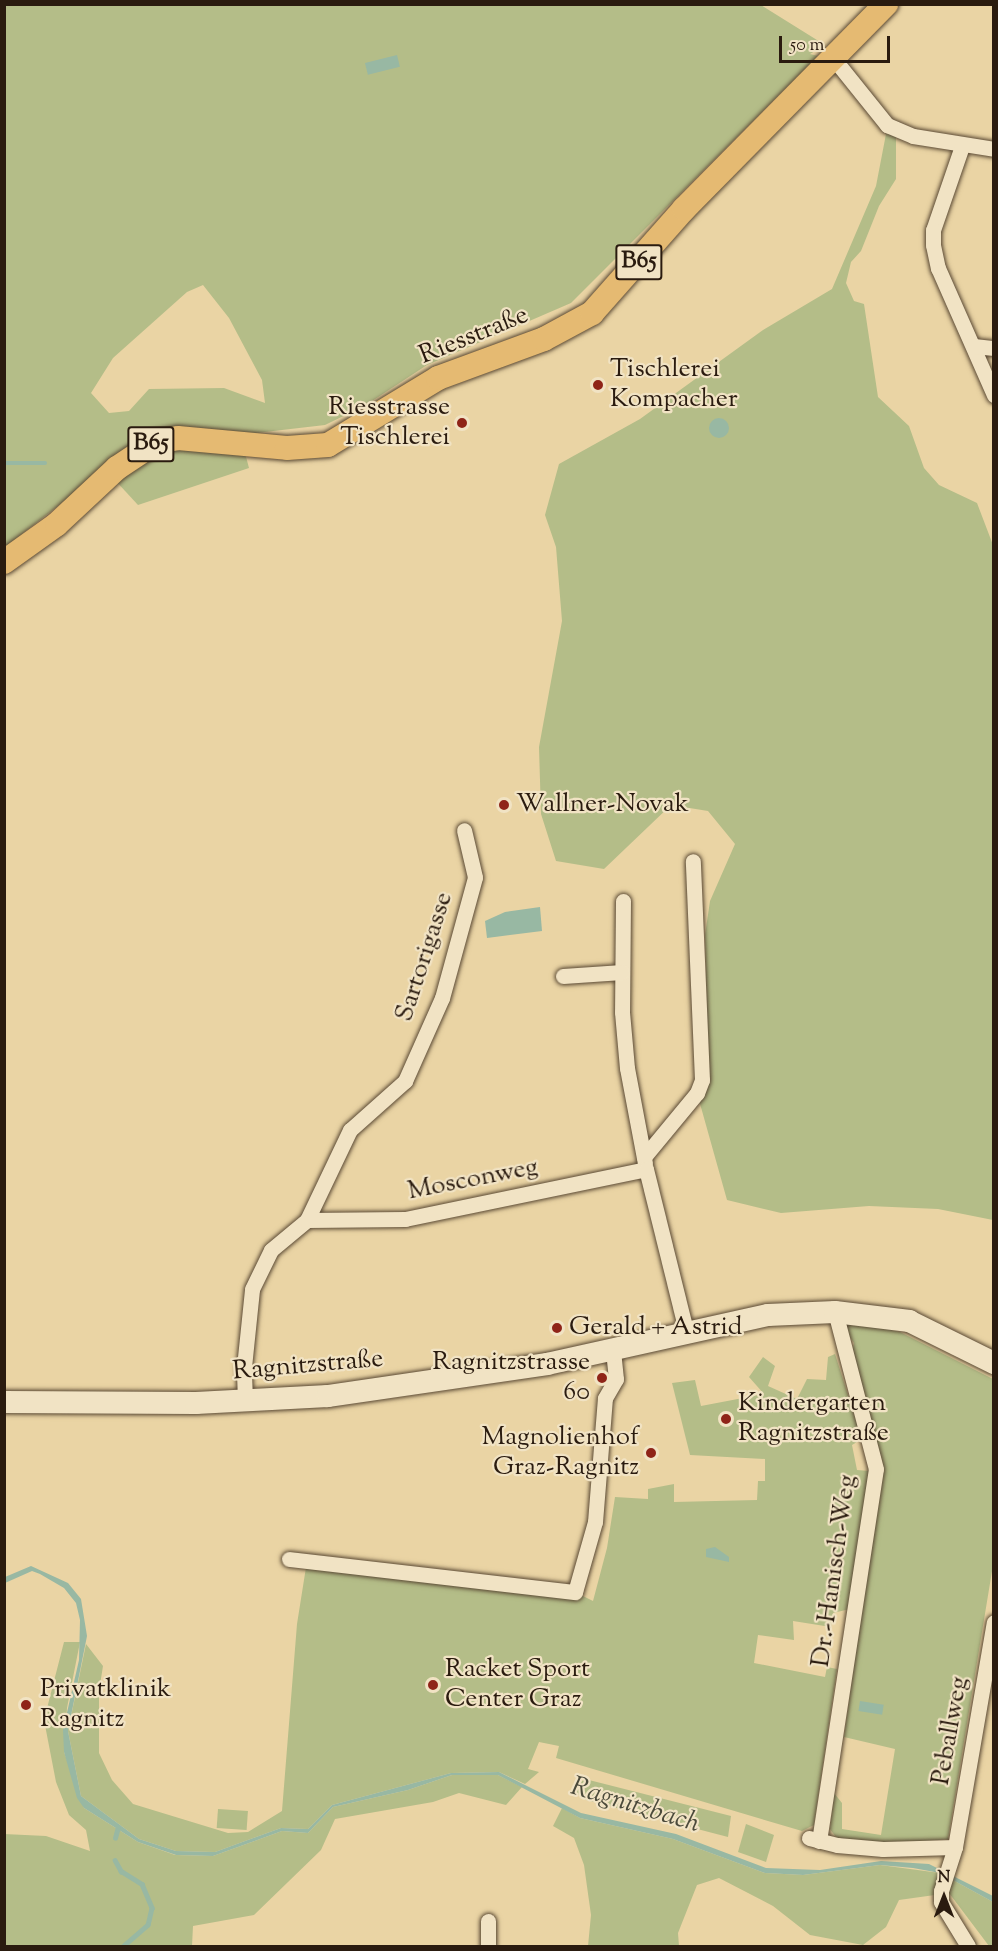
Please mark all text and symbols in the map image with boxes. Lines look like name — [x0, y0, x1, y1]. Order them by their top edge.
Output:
scale bar — [782, 24, 893, 62]
text: 50 m — [790, 33, 824, 59]
road number: B65 — [615, 241, 663, 283]
street label: Riesstraße — [415, 300, 533, 372]
place label: Tischlerei Kompacher — [610, 354, 738, 416]
marker: Tischlerei Kompacher — [591, 378, 605, 392]
place label: Riesstrasse Tischlerei — [328, 392, 450, 454]
marker: Riesstrasse Tischlerei — [455, 416, 469, 430]
road number: B65 — [127, 423, 175, 465]
place label: Wallner-Novak — [516, 789, 689, 821]
marker: Wallner-Novak — [497, 798, 511, 812]
street label: Sartorigasse — [389, 888, 461, 1026]
street label: Mosconweg — [405, 1152, 541, 1208]
place label: Gerald + Astrid — [569, 1312, 742, 1344]
marker: Gerald + Astrid — [550, 1321, 564, 1335]
street label: Ragnitzstraße — [231, 1344, 385, 1388]
place label: Ragnitzstrasse 60 — [432, 1347, 590, 1408]
marker: Ragnitzstrasse 60 — [595, 1371, 609, 1385]
place label: Kindergarten Ragnitzstraße — [738, 1388, 889, 1450]
marker: Kindergarten Ragnitzstraße — [719, 1412, 733, 1426]
place label: Magnolienhof Graz-Ragnitz — [481, 1422, 639, 1484]
marker: Magnolienhof Graz-Ragnitz — [644, 1446, 658, 1460]
street label: Dr.-Hanisch-Weg — [806, 1473, 864, 1669]
place label: Racket Sport Center Graz — [445, 1654, 590, 1715]
place label: Privatklinik Ragnitz — [40, 1674, 171, 1736]
street label: Peballweg — [926, 1674, 976, 1788]
marker: Racket Sport Center Graz — [426, 1678, 440, 1692]
marker: Privatklinik Ragnitz — [17, 1696, 35, 1714]
water label: Ragnitzbach — [567, 1771, 703, 1841]
north arrow — [914, 1867, 974, 1927]
text: N — [938, 1867, 950, 1890]

